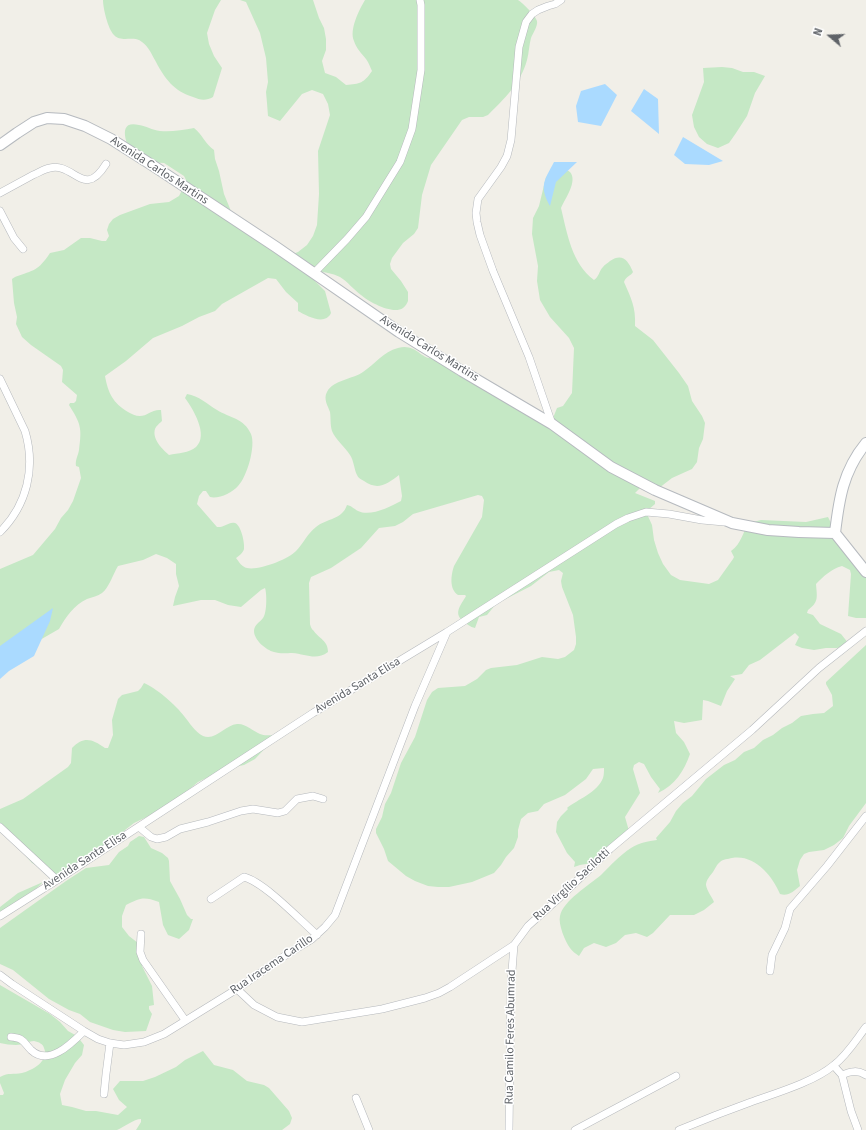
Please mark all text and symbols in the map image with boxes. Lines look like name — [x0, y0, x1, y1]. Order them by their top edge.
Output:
north arrow — [810, 16, 850, 56]
text: N — [810, 26, 826, 38]
street label: Avenida Carlos Martins — [107, 134, 211, 208]
street label: Avenida Carlos Martins — [377, 313, 481, 385]
street label: Avenida Santa Elisa — [313, 655, 403, 717]
street label: Avenida Santa Elisa — [40, 828, 130, 894]
street label: Rua Virgílio Sacilotti — [531, 846, 613, 924]
street label: Rua Iracema Carillo — [228, 932, 316, 998]
street label: Rua Camilo Feres Abumrad — [503, 969, 519, 1105]

